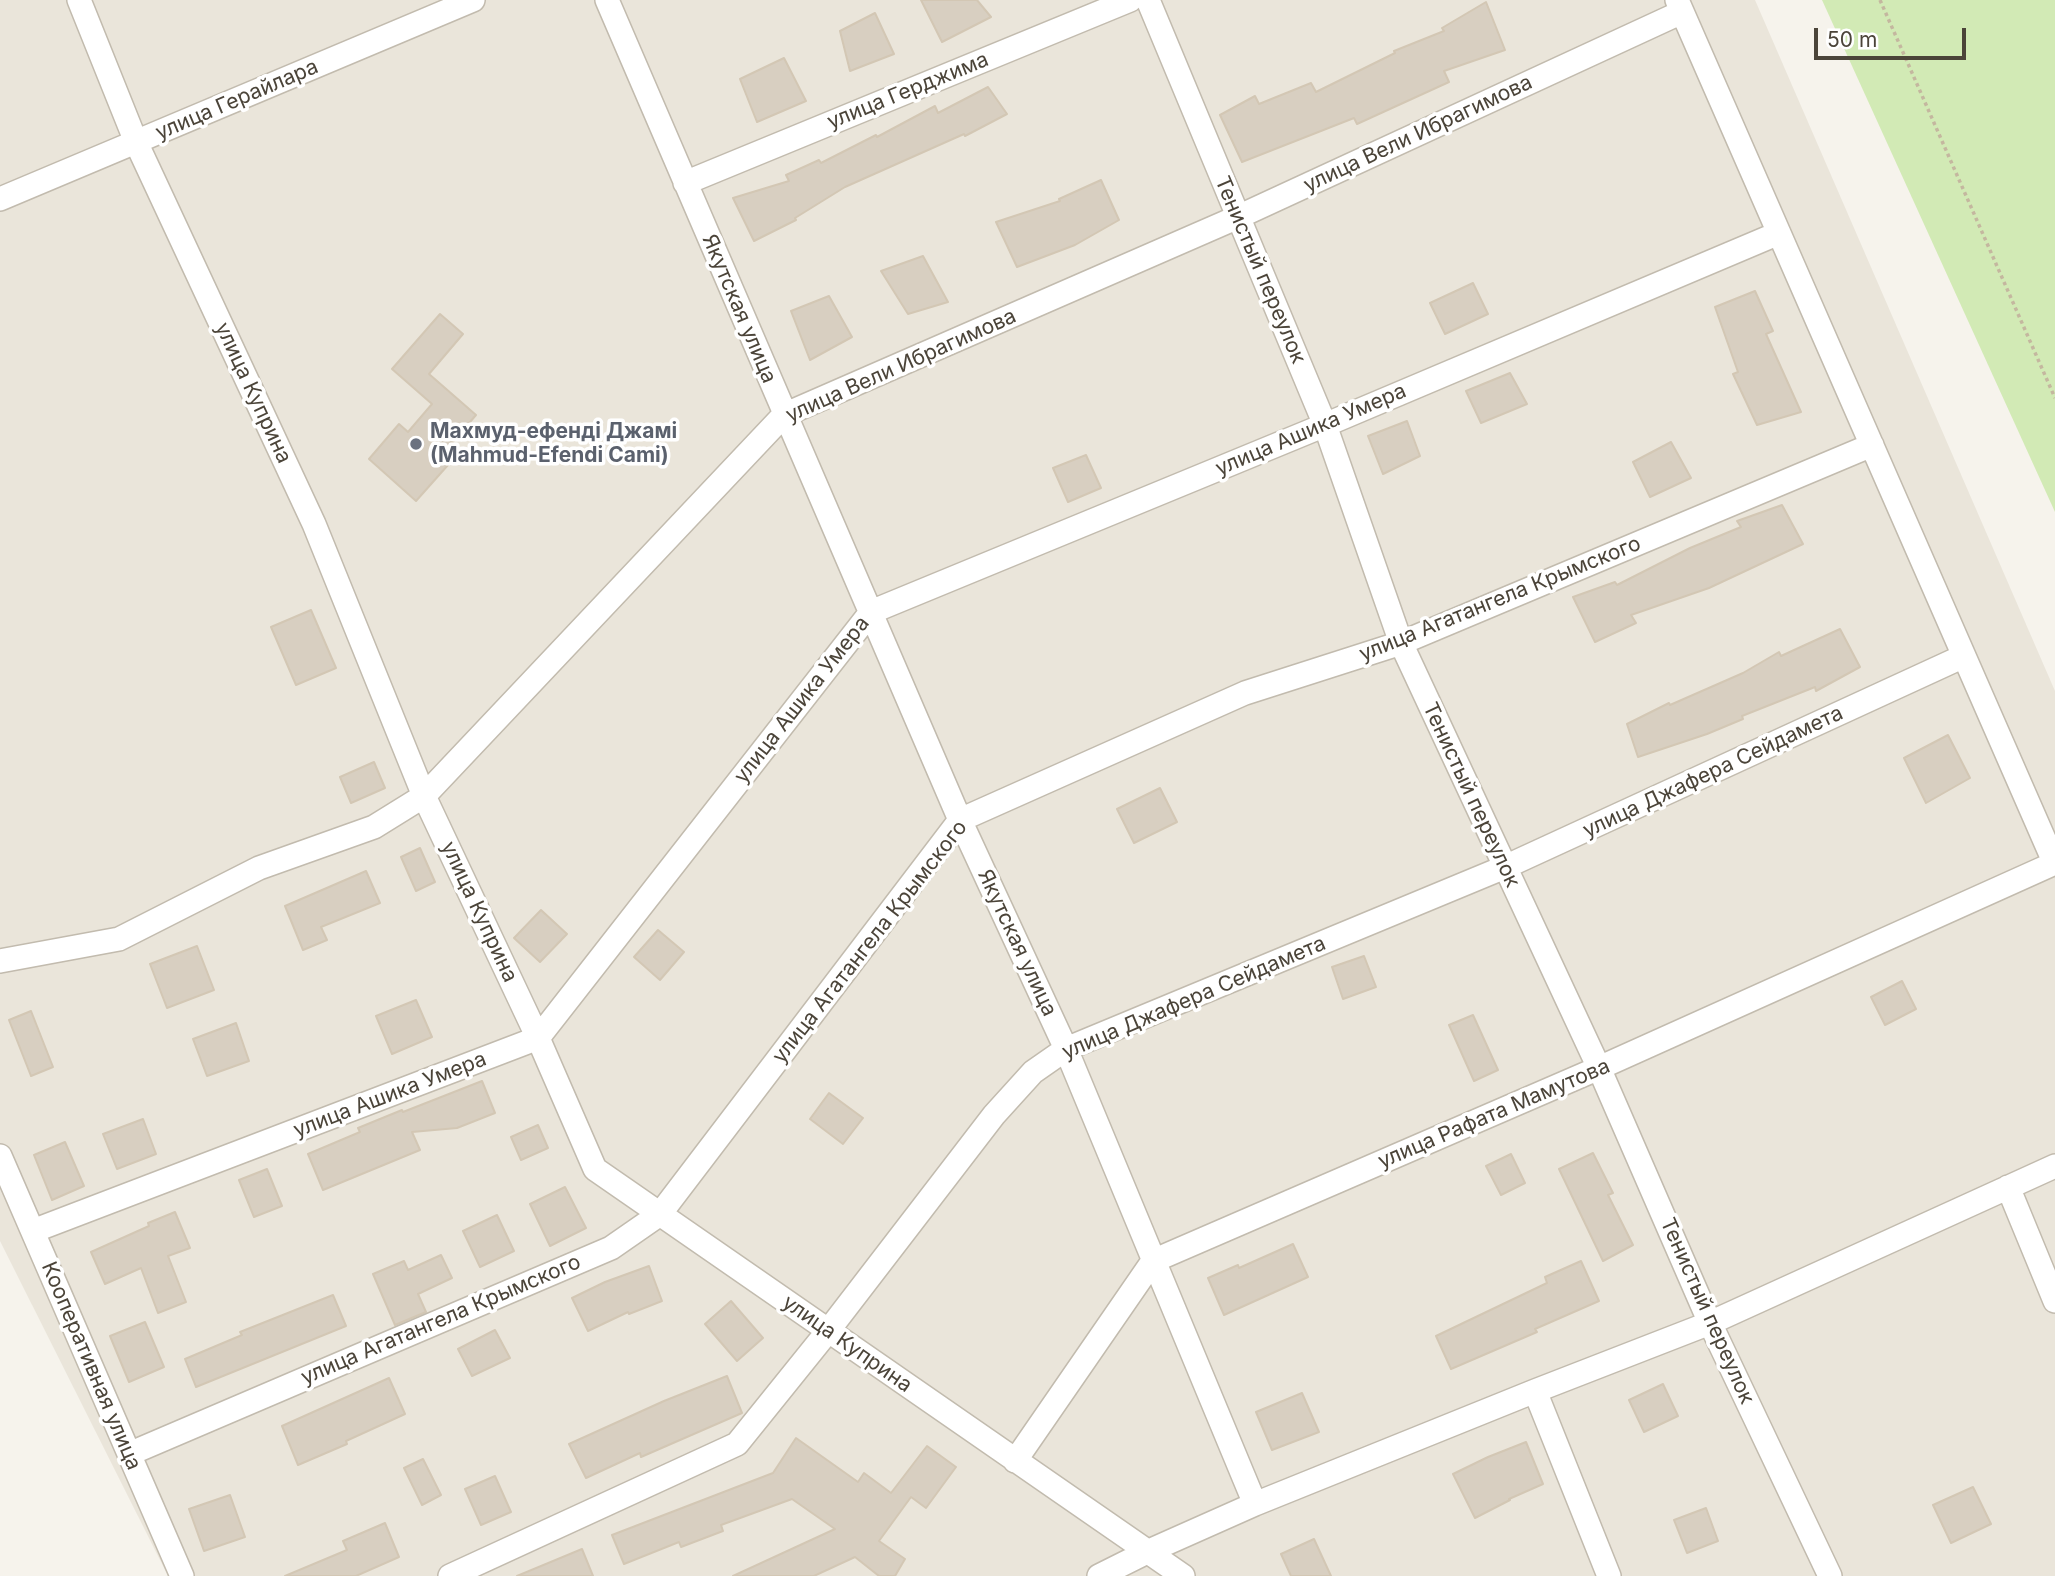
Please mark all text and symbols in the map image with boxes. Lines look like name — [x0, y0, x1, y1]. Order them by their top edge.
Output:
scale bar — [1817, 14, 1969, 58]
text: 50 m — [1827, 27, 1877, 52]
street label: улица Герджима — [824, 47, 992, 135]
street label: улица Герайлара — [152, 54, 322, 146]
street label: улица Вели Ибрагимова — [1300, 70, 1536, 198]
street label: Тенистый переулок — [1209, 173, 1311, 367]
street label: Якутская улица — [696, 231, 782, 387]
street label: улица Вели Ибрагимова — [782, 304, 1020, 428]
street label: улица Куприна — [209, 319, 297, 467]
street label: улица Ашика Умера — [1212, 378, 1410, 482]
place label: Махмуд-ефенді Джамі (Mahmud-Efendi Cami) — [430, 419, 677, 469]
marker: Махмуд-ефенді Джамі (Mahmud-Efendi Cami) — [408, 436, 424, 452]
street label: улица Агатангела Крымского — [1356, 531, 1644, 667]
street label: улица Ашика Умера — [729, 612, 875, 788]
street label: Тенистый переулок — [1417, 699, 1525, 891]
street label: улица Джафера Сейдамета — [1579, 701, 1847, 843]
street label: улица Агатангела Крымского — [767, 816, 973, 1068]
street label: улица Куприна — [435, 838, 523, 986]
street label: Якутская улица — [972, 866, 1062, 1020]
street label: улица Джафера Сейдамета — [1058, 931, 1330, 1065]
street label: улица Ашика Умера — [290, 1047, 490, 1143]
street label: улица Рафата Мамутова — [1374, 1054, 1614, 1174]
street label: Тенистый переулок — [1655, 1214, 1759, 1408]
street label: улица Агатангела Крымского — [297, 1250, 585, 1390]
street label: Кооперативная улица — [36, 1258, 146, 1474]
street label: улица Куприна — [777, 1290, 917, 1398]

